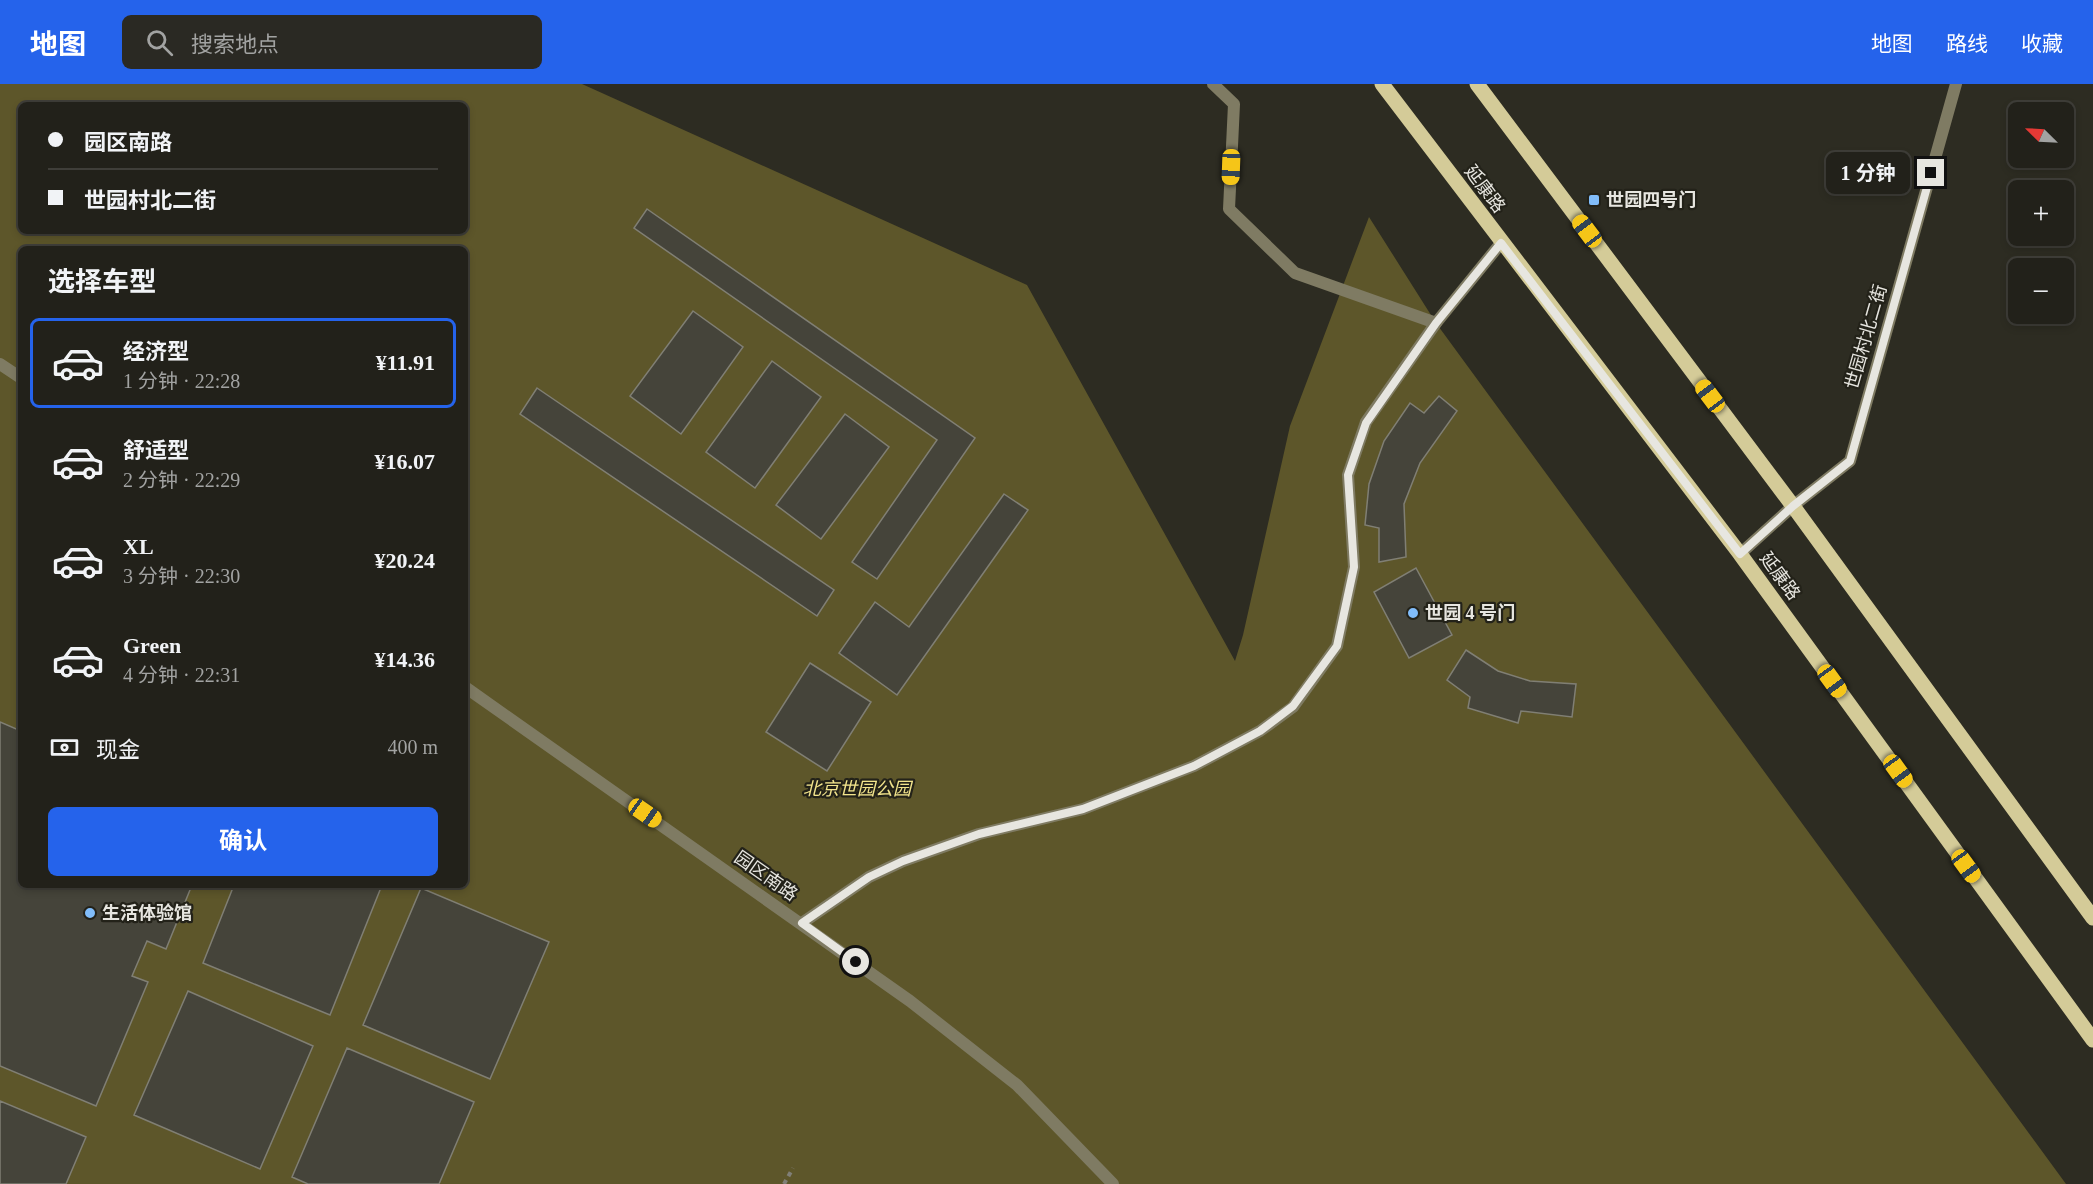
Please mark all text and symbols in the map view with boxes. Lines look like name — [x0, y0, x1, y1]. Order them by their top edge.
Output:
search box — [122, 15, 542, 69]
icon: search — [143, 26, 176, 59]
text: 地图 — [30, 29, 86, 60]
text: 搜索地点 — [191, 32, 279, 57]
text: 地图 — [1871, 32, 1913, 56]
text: 路线 — [1946, 32, 1988, 56]
text: 收藏 — [2021, 32, 2063, 56]
north arrow — [2008, 102, 2074, 168]
map controls — [2008, 102, 2074, 324]
text: 园区南路 — [84, 130, 172, 155]
car — [1221, 149, 1241, 185]
callout: 1 分钟 — [1826, 152, 1910, 194]
route end — [1917, 159, 1944, 186]
street label: 延康路 — [1461, 161, 1509, 217]
text: 1 分钟 — [1841, 162, 1896, 184]
button: + — [2008, 180, 2074, 246]
text: 世园村北二街 — [84, 188, 216, 213]
place label: 世园四号门 — [1606, 190, 1696, 210]
marker: 世园四号门 — [1587, 193, 1601, 207]
car — [1569, 211, 1605, 251]
button: − — [2008, 258, 2074, 324]
text: 选择车型 — [48, 267, 156, 297]
street label: 世园村北二街 — [1842, 282, 1890, 392]
icon: car — [51, 336, 105, 390]
text: 经济型 — [123, 339, 189, 364]
text: ¥11.91 — [376, 350, 435, 375]
text: 1 分钟 · 22:28 — [123, 370, 240, 392]
car — [1692, 376, 1728, 416]
icon: car — [51, 435, 105, 489]
text: 舒适型 — [123, 438, 189, 463]
text: ¥16.07 — [375, 449, 435, 474]
text: 2 分钟 · 22:29 — [123, 469, 240, 491]
icon: car — [51, 534, 105, 588]
text: XL — [123, 534, 154, 559]
text: ¥20.24 — [375, 548, 435, 573]
street label: 延康路 — [1756, 548, 1804, 604]
text: 3 分钟 · 22:30 — [123, 565, 240, 587]
place label: 世园 4 号门 — [1425, 603, 1515, 623]
marker: 世园 4 号门 — [1406, 606, 1420, 620]
icon: car — [51, 633, 105, 687]
text: Green — [123, 633, 181, 658]
text: ¥14.36 — [375, 647, 435, 672]
car — [1814, 661, 1850, 701]
text: 4 分钟 · 22:31 — [123, 664, 240, 686]
icon: cash — [48, 731, 81, 764]
text: 400 m — [387, 736, 438, 758]
text: 现金 — [96, 737, 140, 762]
car — [1880, 751, 1916, 791]
park label: 北京世园公园 — [803, 779, 914, 799]
car — [625, 795, 665, 831]
button: 确认 — [48, 807, 438, 876]
car — [1948, 846, 1984, 886]
street label: 园区南路 — [731, 847, 801, 905]
place label: 生活体验馆 — [102, 903, 192, 923]
marker: 生活体验馆 — [83, 906, 97, 920]
route start — [842, 948, 869, 975]

